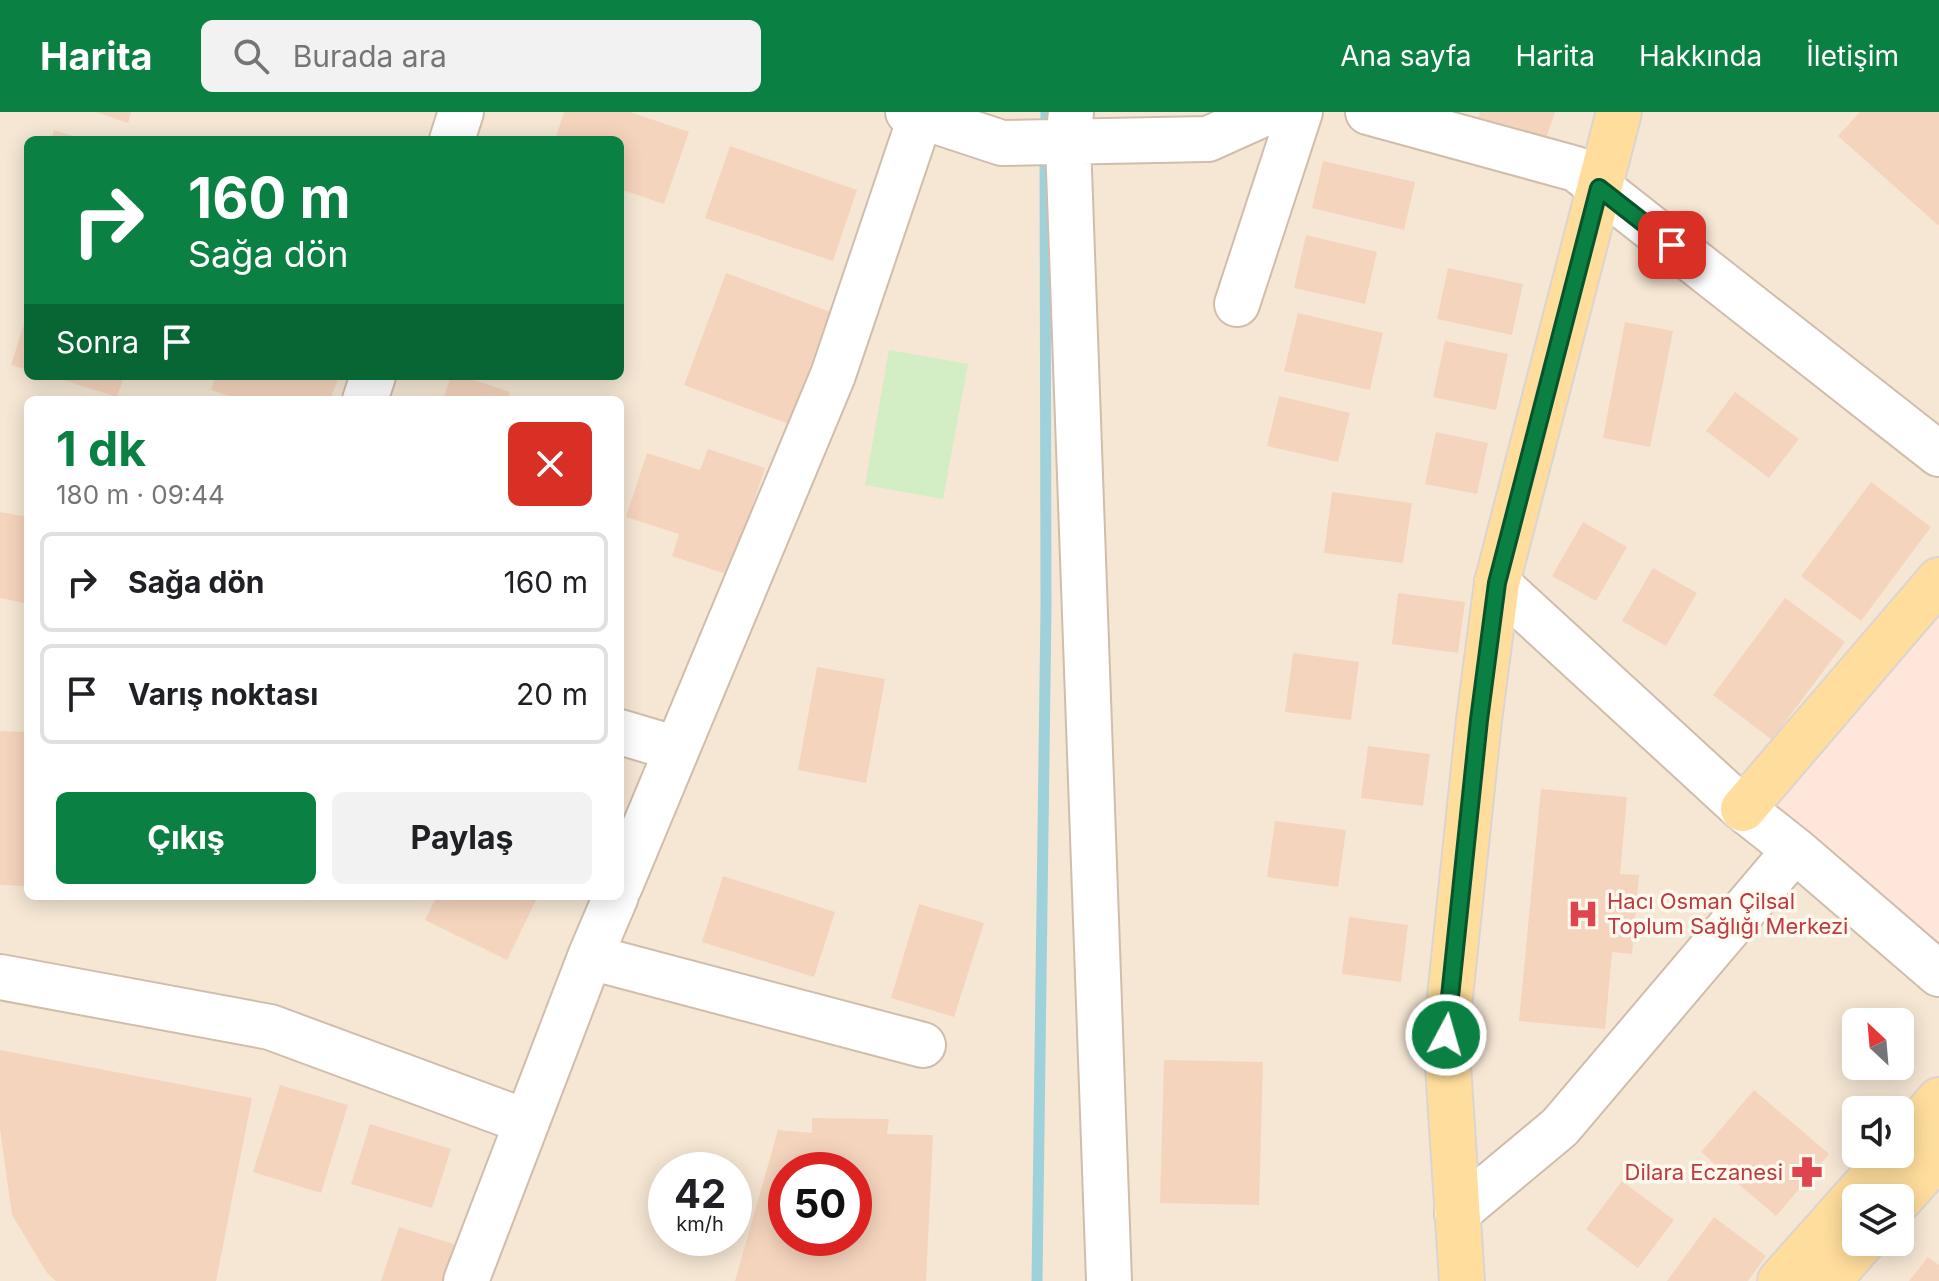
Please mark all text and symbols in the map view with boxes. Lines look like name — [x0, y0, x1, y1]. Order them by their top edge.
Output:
search box — [201, 20, 761, 92]
text: Harita — [40, 33, 153, 79]
icon: search — [229, 34, 273, 78]
text: Burada ara — [293, 38, 447, 74]
text: Ana sayfa — [1340, 39, 1472, 73]
text: Harita — [1516, 39, 1595, 73]
text: Hakkında — [1639, 39, 1762, 73]
text: İletişim — [1806, 39, 1899, 73]
text: 160 m — [188, 164, 351, 232]
icon: right — [56, 168, 160, 272]
pin — [1638, 211, 1706, 279]
icon: arrive — [1650, 223, 1694, 267]
text: Sağa dön — [188, 232, 349, 276]
icon: arrive — [155, 320, 199, 364]
text: Sonra — [56, 324, 139, 360]
text: 1 dk — [56, 419, 146, 478]
button: close — [508, 422, 592, 506]
text: 180 m · 09:44 — [56, 479, 225, 510]
icon: right — [60, 560, 104, 604]
text: Sağa dön — [128, 564, 265, 600]
text: 160 m — [504, 564, 588, 600]
icon: arrive — [60, 672, 104, 716]
text: Varış noktası — [128, 676, 318, 712]
text: 20 m — [516, 676, 588, 712]
button: Çıkış — [56, 792, 316, 884]
button: Paylaş — [332, 792, 592, 884]
place label: Hacı Osman Çilsal Toplum Sağlığı Merkezi — [1607, 888, 1848, 939]
hospital icon: Hacı Osman Çilsal Toplum Sağlığı Merkezi — [1566, 897, 1600, 931]
position arrow — [1404, 993, 1488, 1077]
north arrow — [1842, 1008, 1914, 1080]
map controls — [1842, 1008, 1914, 1256]
button: sound — [1842, 1096, 1914, 1168]
speed limit sign: 50 — [768, 1152, 872, 1256]
pharmacy icon: Dilara Eczanesi — [1790, 1155, 1824, 1189]
place label: Dilara Eczanesi — [1625, 1159, 1783, 1185]
text: 42 — [674, 1169, 726, 1218]
button: layers — [1842, 1184, 1914, 1256]
text: km/h — [676, 1212, 724, 1236]

